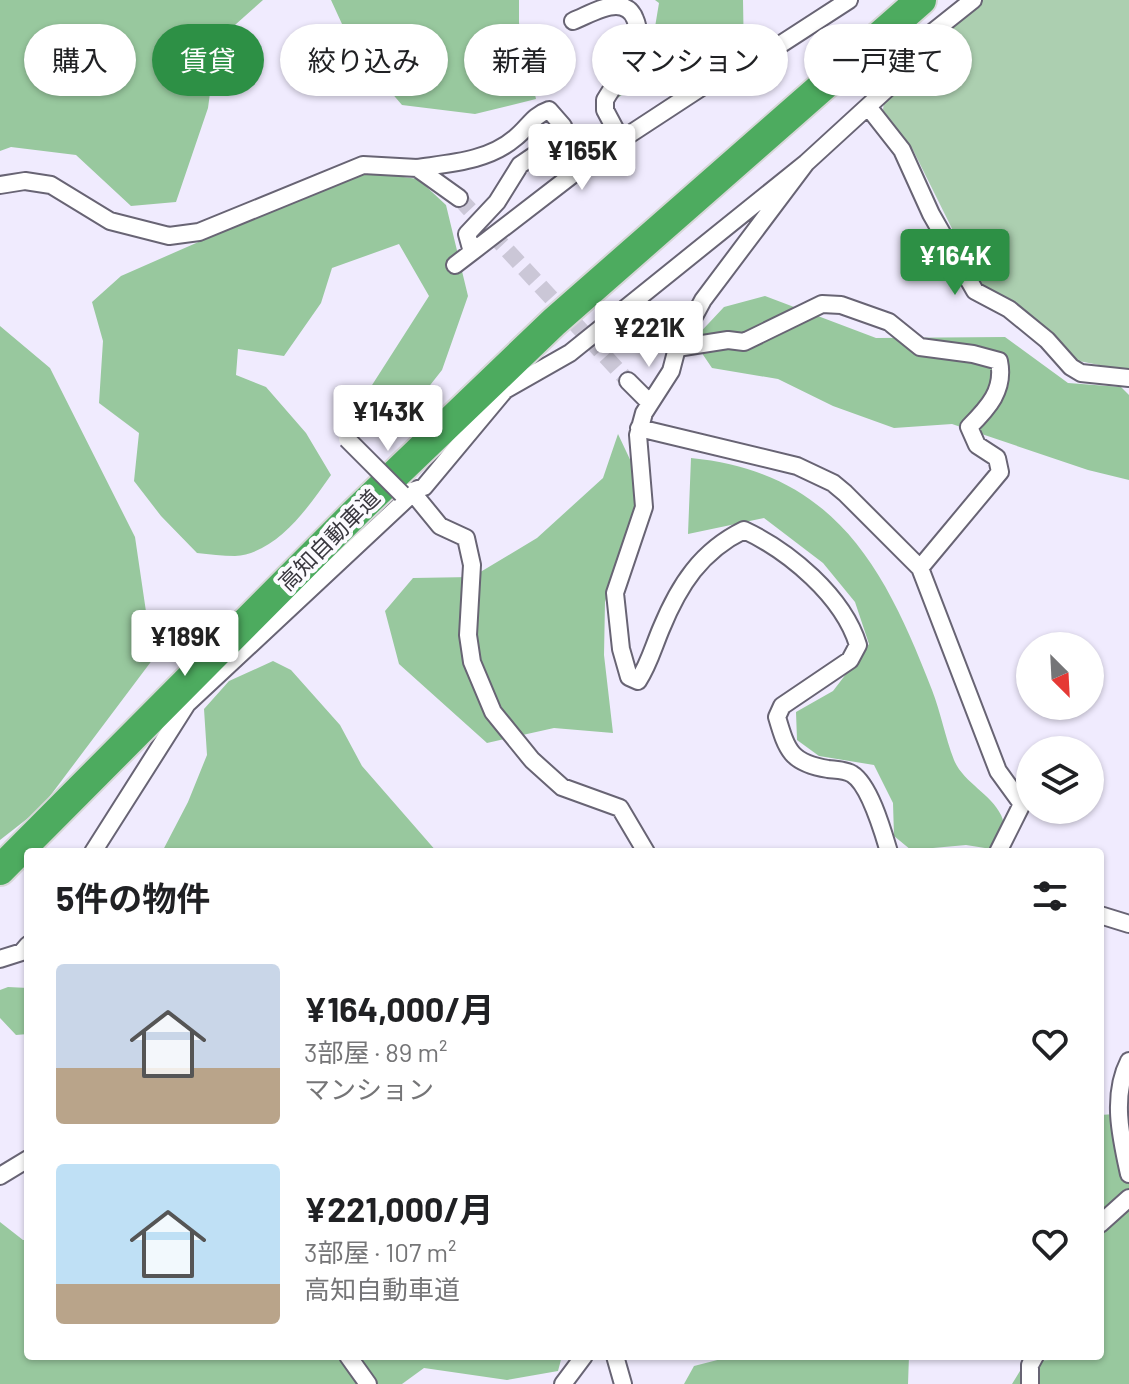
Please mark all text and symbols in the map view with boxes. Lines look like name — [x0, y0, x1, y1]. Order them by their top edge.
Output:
chip: 購入 — [24, 24, 136, 96]
chip: 賃貸 — [152, 24, 264, 96]
chip: 絞り込み — [280, 24, 448, 96]
chip: 新着 — [464, 24, 576, 96]
chip: マンション — [592, 24, 788, 96]
chip: 一戸建て — [804, 24, 972, 96]
pin: ¥165K — [526, 124, 638, 192]
text: ¥165K — [546, 134, 618, 165]
pin: ¥164K — [899, 229, 1011, 297]
text: ¥164K — [918, 239, 992, 270]
pin: ¥221K — [593, 301, 705, 369]
text: ¥221K — [613, 311, 685, 342]
pin: ¥143K — [332, 385, 444, 453]
text: ¥143K — [351, 395, 425, 426]
street label: 高知自動車道 — [272, 483, 384, 595]
pin: ¥189K — [129, 610, 241, 678]
text: ¥189K — [149, 620, 221, 651]
north arrow — [1016, 632, 1104, 720]
map controls — [1016, 632, 1104, 824]
button: layers — [1016, 736, 1104, 824]
icon: filters — [1028, 874, 1072, 918]
text: 5件の物件 — [56, 877, 210, 918]
text: ¥164,000/月 — [304, 988, 495, 1029]
icon: home — [120, 996, 216, 1092]
icon: heart — [1028, 1022, 1072, 1066]
text: 3部屋 · 89 m² — [304, 1036, 448, 1067]
text: マンション — [304, 1073, 434, 1104]
text: ¥221,000/月 — [304, 1188, 494, 1229]
icon: home — [120, 1196, 216, 1292]
icon: heart — [1028, 1222, 1072, 1266]
text: 3部屋 · 107 m² — [304, 1236, 457, 1267]
text: 高知自動車道 — [304, 1273, 460, 1304]

